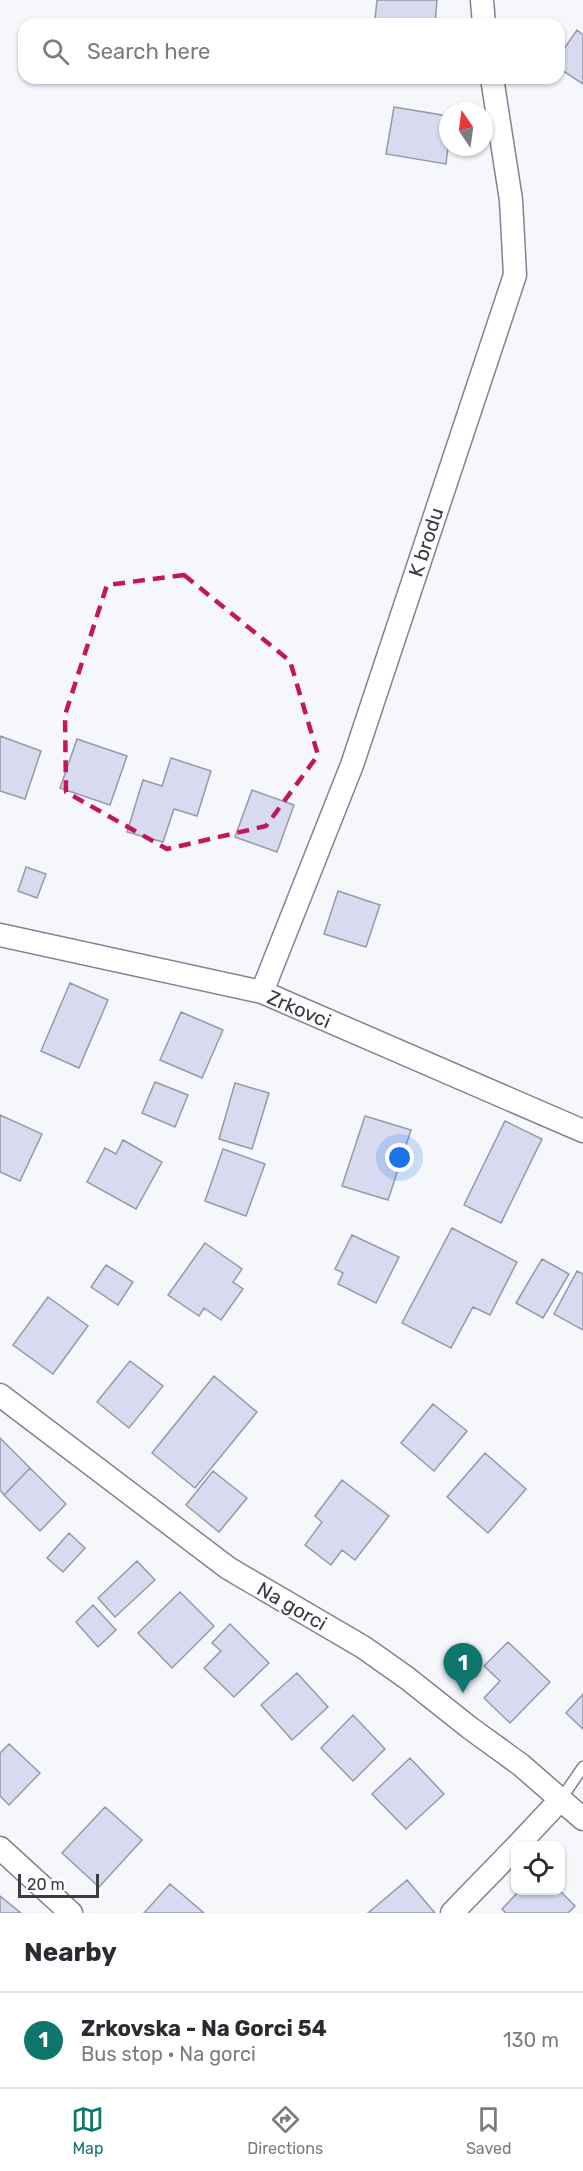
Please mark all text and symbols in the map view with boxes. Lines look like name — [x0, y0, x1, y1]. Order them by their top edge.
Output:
search box — [18, 18, 565, 84]
icon: search — [39, 35, 72, 68]
text: Search here — [87, 38, 210, 65]
north arrow — [439, 102, 493, 156]
street label: K brodu — [404, 504, 448, 580]
street label: Zrkovci — [263, 985, 335, 1033]
your location — [385, 1143, 414, 1172]
street label: Na gorci — [253, 1576, 331, 1636]
pin: 1 — [444, 1644, 482, 1693]
map controls — [511, 1841, 565, 1895]
button: locate — [511, 1841, 565, 1895]
scale bar — [18, 1871, 99, 1898]
text: 20 m — [27, 1875, 65, 1894]
text: Nearby — [24, 1937, 117, 1968]
text: Zrkovska - Na Gorci 54 — [81, 2015, 327, 2042]
text: 1 — [39, 2028, 48, 2052]
text: 130 m — [503, 2028, 559, 2052]
text: Bus stop · Na gorci — [81, 2042, 256, 2066]
tab: Map — [71, 2103, 104, 2158]
tab: Directions — [247, 2103, 323, 2158]
tab: Saved — [466, 2103, 512, 2158]

